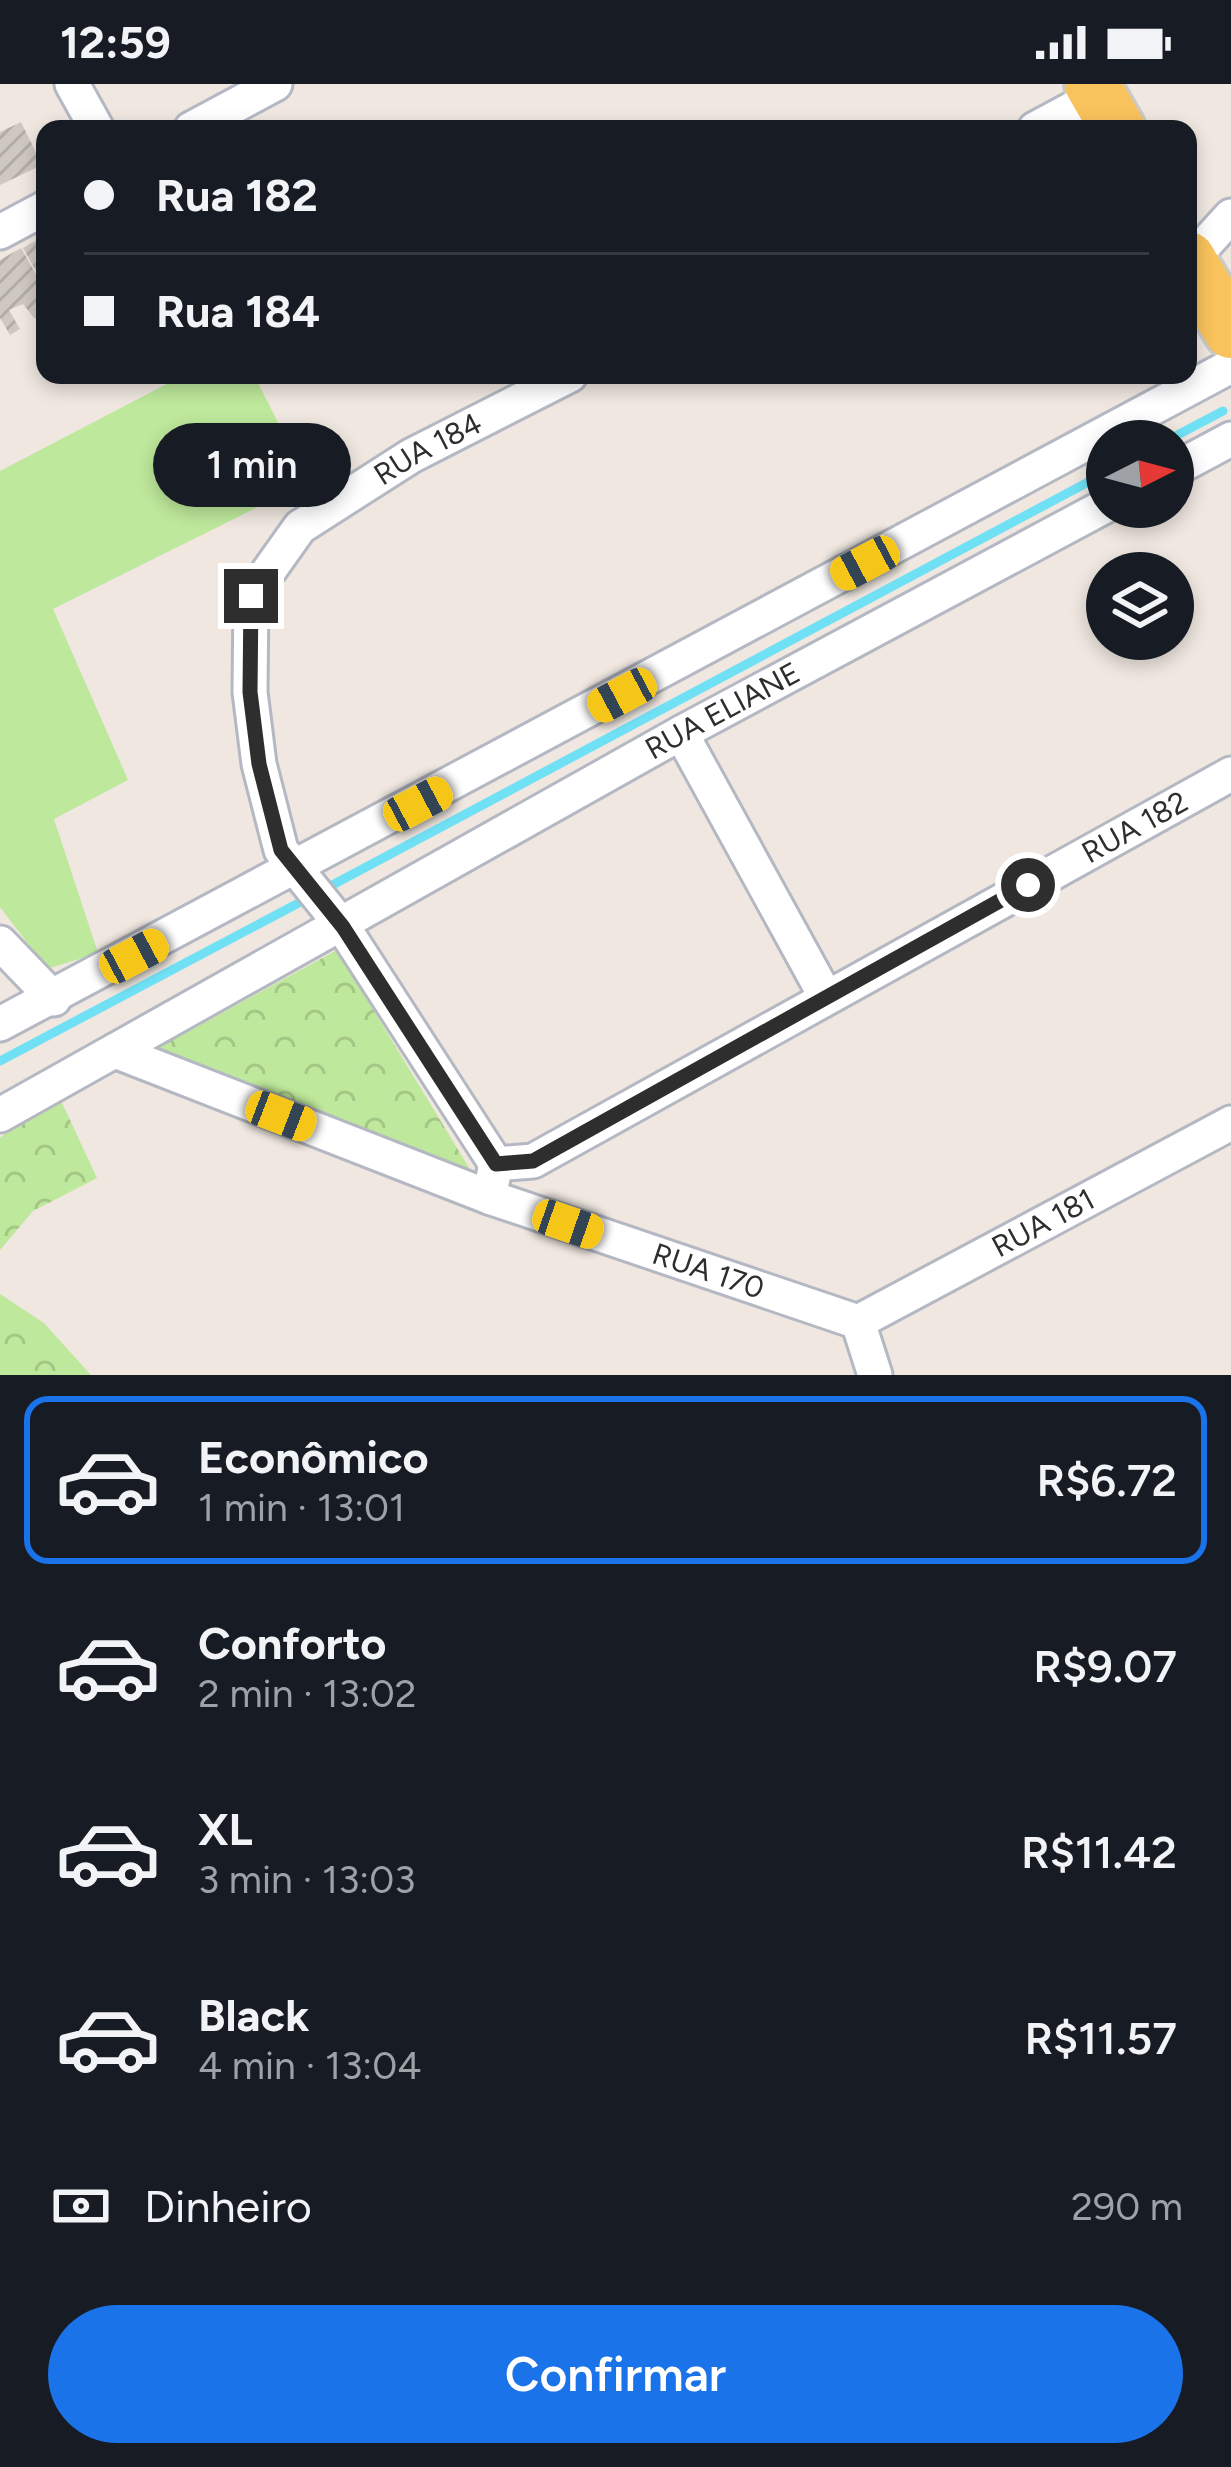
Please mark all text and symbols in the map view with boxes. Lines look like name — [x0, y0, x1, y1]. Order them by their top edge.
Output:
text: 12:59 — [60, 15, 171, 69]
text: Rua 182 — [156, 168, 318, 222]
text: Rua 184 — [156, 284, 320, 338]
street label: RUA 184 — [367, 404, 488, 493]
north arrow — [1086, 420, 1194, 528]
map controls — [1086, 420, 1194, 660]
callout: 1 min — [152, 422, 350, 506]
text: 1 min — [206, 441, 298, 488]
car — [825, 530, 905, 596]
button: layers — [1086, 552, 1194, 660]
route end — [224, 569, 278, 623]
street label: RUA ELIANE — [638, 654, 806, 767]
car — [582, 662, 662, 728]
car — [378, 771, 458, 837]
street label: RUA 182 — [1075, 783, 1194, 871]
route start — [1001, 858, 1055, 912]
car — [94, 923, 174, 989]
car — [241, 1086, 321, 1146]
street label: RUA 181 — [985, 1180, 1101, 1265]
car — [528, 1195, 608, 1253]
street label: RUA 170 — [648, 1235, 769, 1307]
icon: car — [54, 1426, 162, 1534]
text: Econômico — [198, 1430, 429, 1484]
text: R$6.72 — [1037, 1453, 1177, 1507]
text: 1 min · 13:01 — [198, 1484, 405, 1531]
icon: car — [54, 1612, 162, 1720]
text: Conforto — [198, 1616, 387, 1670]
text: R$9.07 — [1033, 1639, 1177, 1693]
text: 2 min · 13:02 — [198, 1670, 417, 1717]
icon: car — [54, 1798, 162, 1906]
text: XL — [198, 1802, 253, 1856]
text: R$11.42 — [1021, 1825, 1177, 1879]
text: 3 min · 13:03 — [198, 1856, 415, 1903]
icon: car — [54, 1984, 162, 2092]
text: Black — [198, 1988, 309, 2042]
text: R$11.57 — [1024, 2011, 1177, 2065]
text: 4 min · 13:04 — [198, 2042, 421, 2089]
icon: cash — [48, 2173, 114, 2239]
text: Dinheiro — [144, 2179, 312, 2233]
text: 290 m — [1071, 2183, 1183, 2230]
button: Confirmar — [48, 2305, 1183, 2443]

